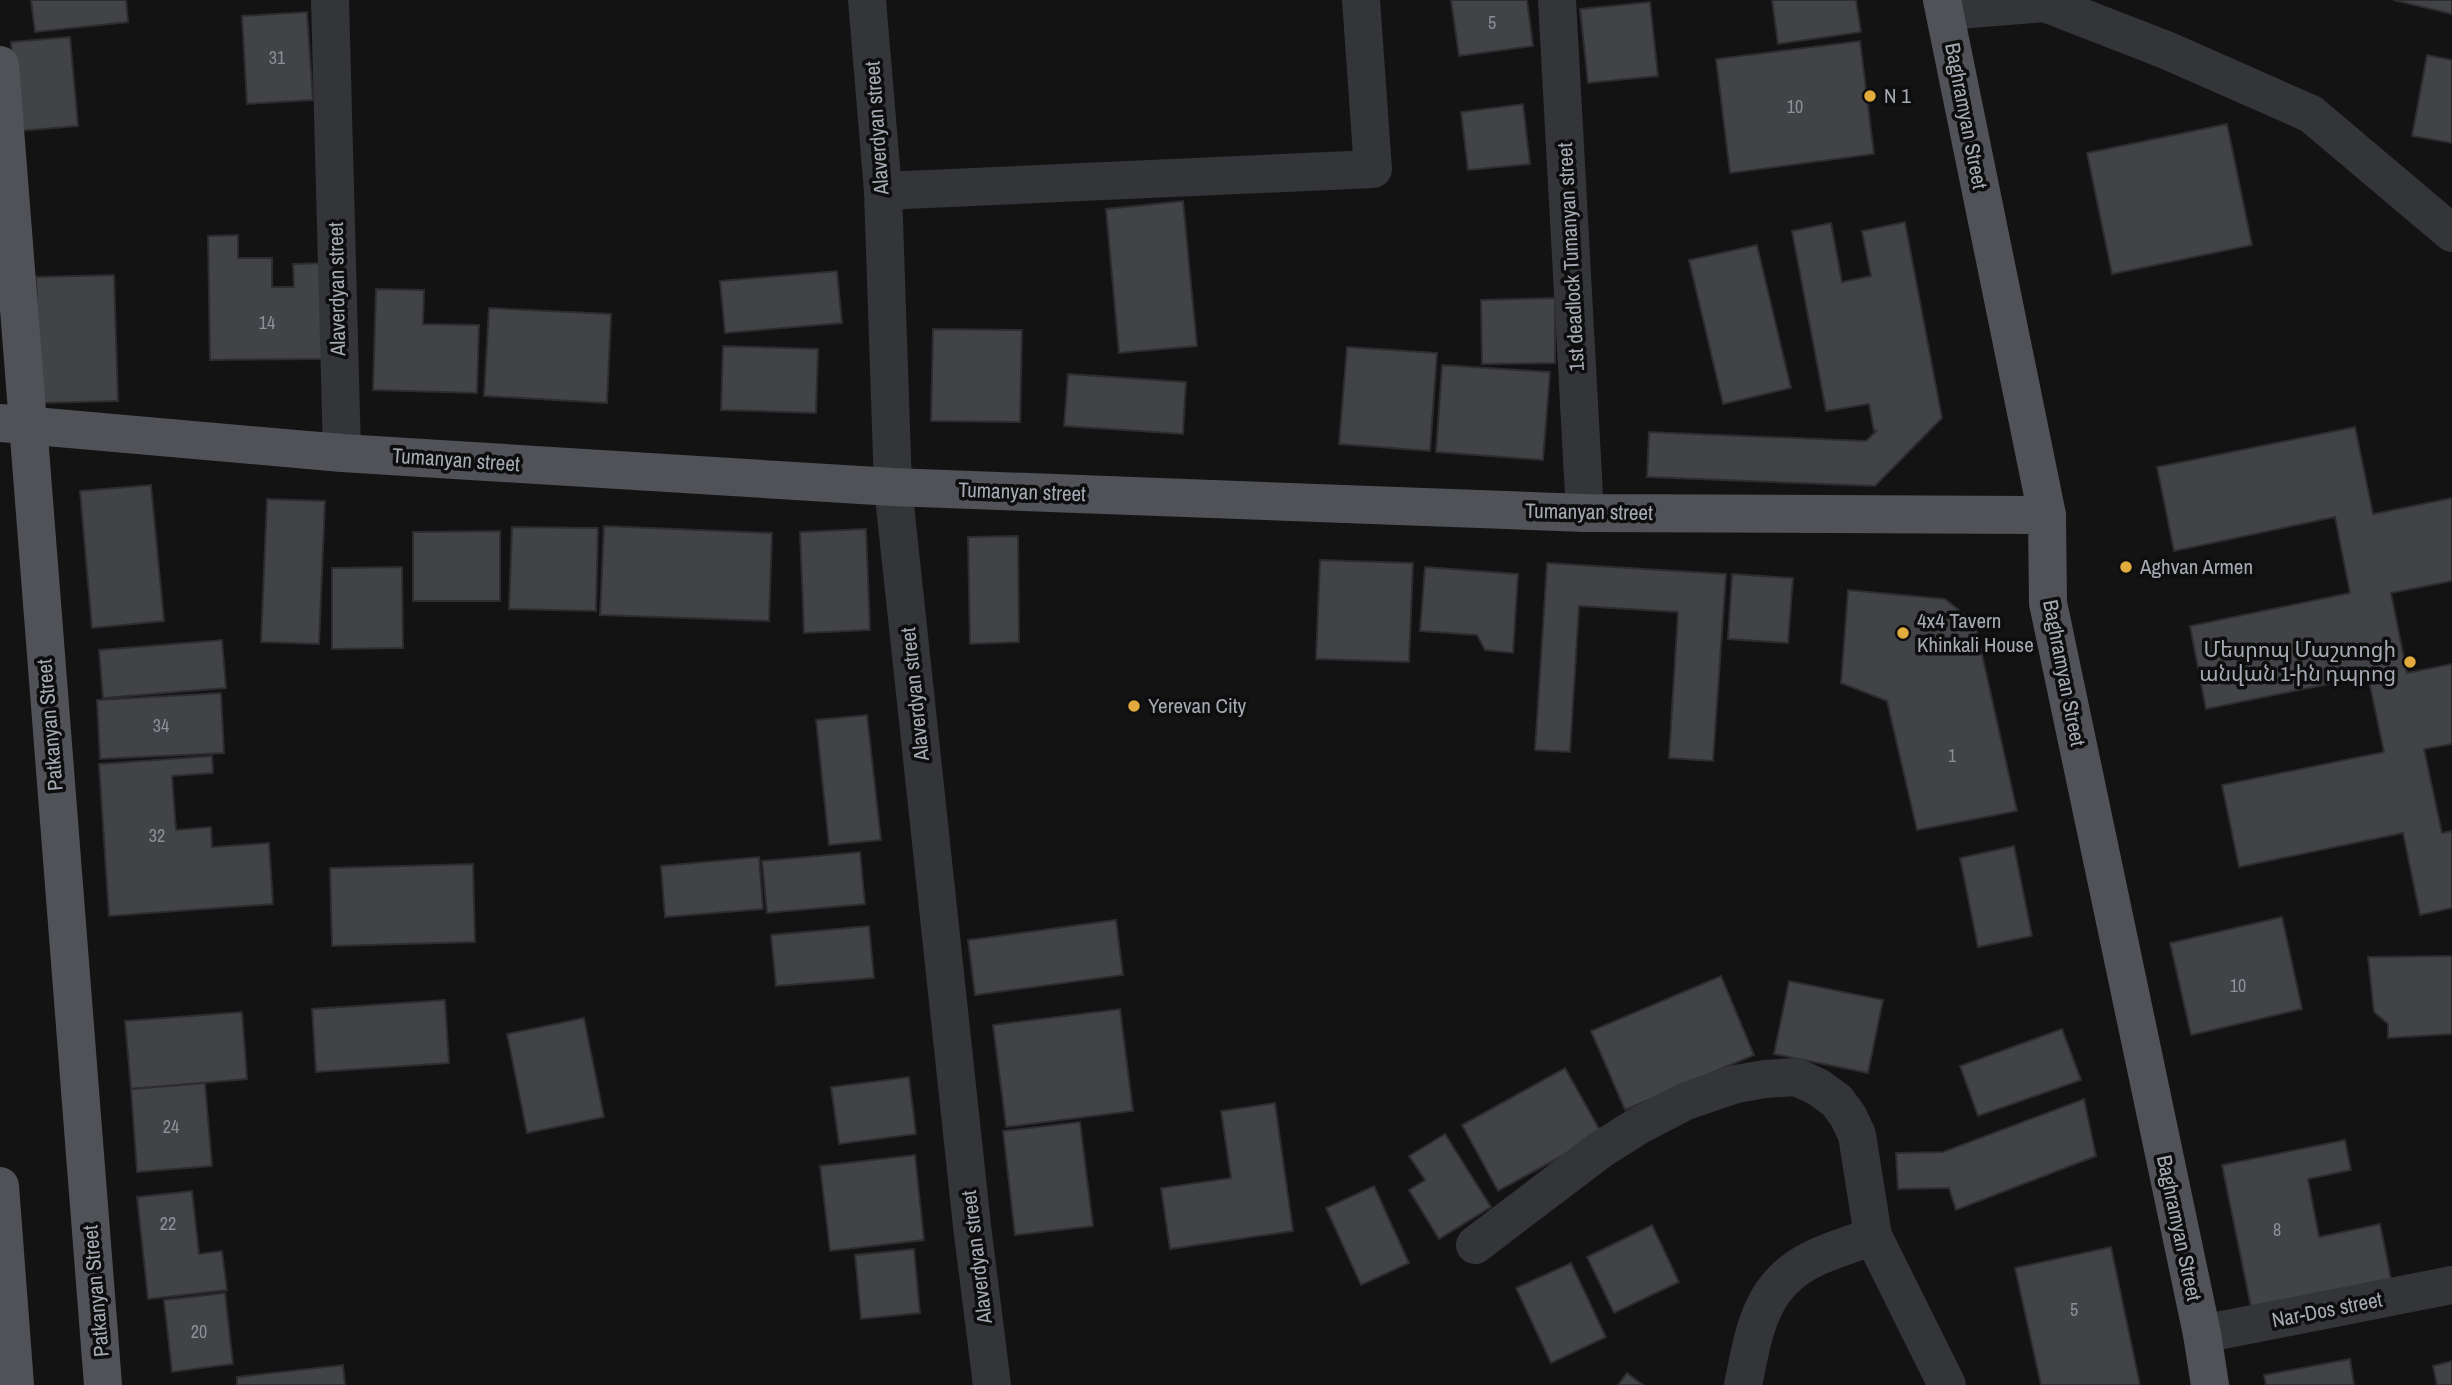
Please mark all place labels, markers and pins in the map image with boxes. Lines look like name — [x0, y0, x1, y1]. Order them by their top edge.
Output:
place label: N 1 — [1884, 81, 1911, 110]
marker: N 1 — [1862, 88, 1878, 104]
place label: Aghvan Armen — [2139, 552, 2253, 581]
marker: Aghvan Armen — [2118, 559, 2134, 575]
place label: 4x4 Tavern Khinkali House — [1917, 606, 2034, 659]
marker: 4x4 Tavern Khinkali House — [1895, 625, 1911, 641]
place label: Մեսրոպ Մաշտոցի անվան 1-ին դպրոց — [2199, 635, 2396, 688]
marker: Մեսրոպ Մաշտոցի անվան 1-ին դպրոց — [2402, 654, 2418, 670]
place label: Yerevan City — [1148, 691, 1247, 720]
marker: Yerevan City — [1126, 698, 1142, 714]

